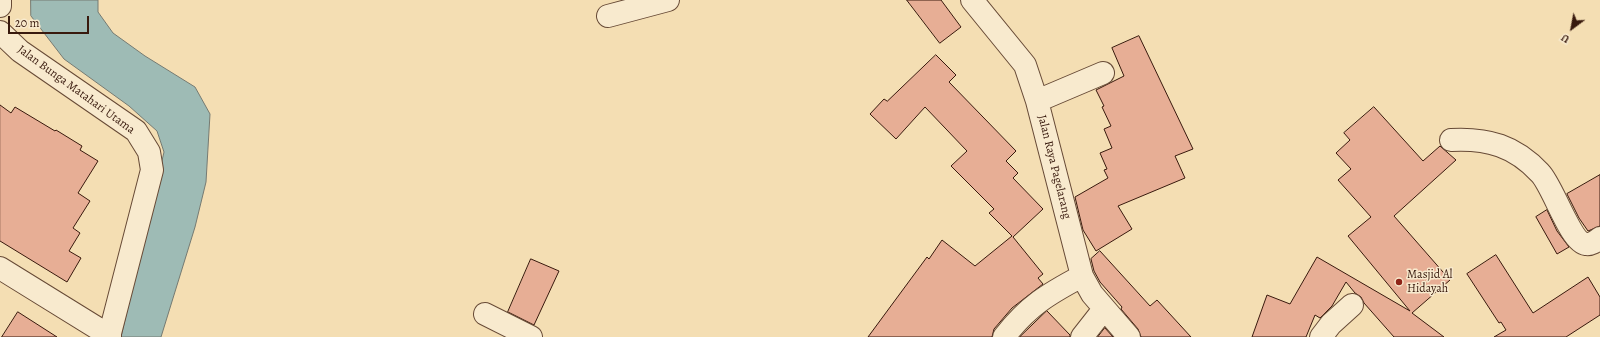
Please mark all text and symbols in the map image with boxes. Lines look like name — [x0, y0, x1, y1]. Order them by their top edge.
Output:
scale bar — [10, 8, 91, 34]
north arrow — [1552, 8, 1592, 48]
text: 20 m — [15, 15, 39, 31]
text: U — [1558, 30, 1572, 47]
street label: Jalan Bunga Matahari Utama — [15, 43, 137, 137]
street label: Jalan Raya Pagelarang — [1034, 113, 1074, 221]
place label: Masjid Al Hidayah — [1407, 268, 1452, 296]
marker: Masjid Al Hidayah — [1394, 277, 1404, 287]

